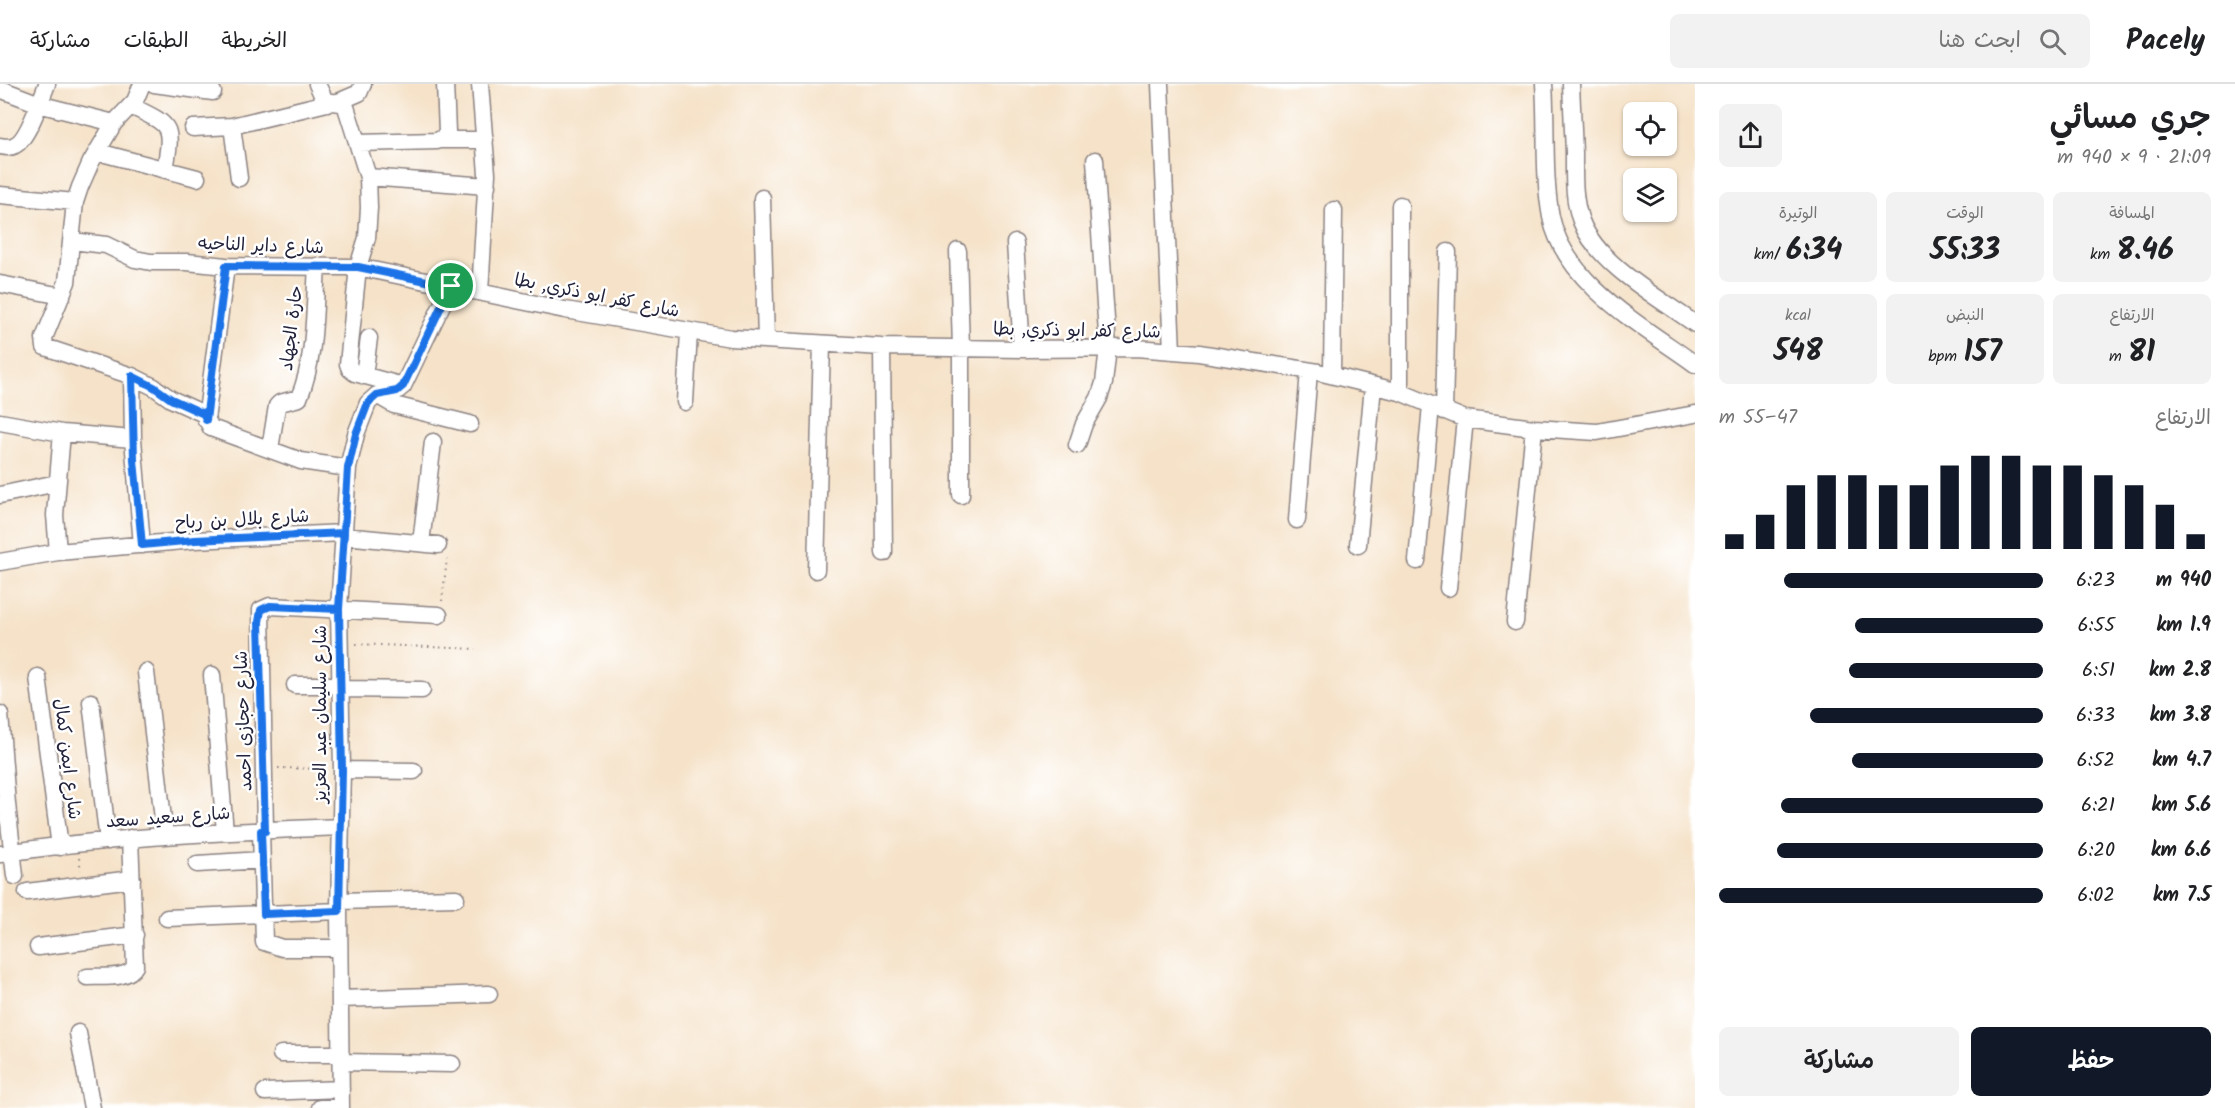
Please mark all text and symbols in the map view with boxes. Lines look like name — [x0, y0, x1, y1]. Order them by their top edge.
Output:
search box — [1670, 14, 2090, 68]
text: Pacely — [2126, 19, 2205, 64]
text: ابحث هنا — [1939, 24, 2021, 59]
text: مشاركة — [30, 25, 91, 58]
text: الطبقات — [124, 25, 189, 58]
text: الخريطة — [222, 25, 287, 58]
icon: search — [2036, 25, 2069, 58]
text: جري مسائي — [2050, 93, 2211, 146]
map controls — [1623, 102, 1677, 222]
button: locate — [1623, 102, 1677, 156]
button: share — [1719, 104, 1782, 167]
text: 21:09 · 9 × 940 m — [2057, 142, 2211, 174]
button: layers — [1623, 168, 1677, 222]
text: الوتيرة — [1779, 201, 1817, 226]
text: الوقت — [1946, 201, 1984, 226]
text: المسافة — [2109, 201, 2155, 226]
text: 6:34 — [1786, 227, 1842, 275]
text: 55:33 — [1930, 227, 2000, 275]
text: 8.46 — [2117, 227, 2174, 275]
street label: شارع داير الناحيه — [197, 230, 324, 263]
text: /km — [1754, 242, 1786, 267]
text: km — [2090, 242, 2117, 267]
pin — [425, 260, 476, 311]
street label: شارع كفر ابو ذكري, بطا — [512, 266, 682, 327]
icon: arrive — [434, 269, 467, 302]
street label: حارة الجهاد — [273, 284, 312, 372]
text: kcal — [1785, 303, 1811, 328]
text: النبض — [1946, 303, 1984, 328]
text: الارتفاع — [2110, 303, 2154, 328]
street label: شارع كفر ابو ذكري, بطا — [993, 316, 1161, 347]
text: 548 — [1773, 328, 1823, 376]
text: 157 — [1963, 329, 2002, 377]
text: 81 — [2128, 329, 2155, 377]
text: bpm — [1928, 344, 1963, 369]
text: m — [2109, 344, 2128, 369]
text: 47–55 m — [1719, 402, 1797, 434]
text: الارتفاع — [2155, 403, 2211, 435]
street label: شارع بلال بن رباح — [174, 503, 310, 538]
text: 6:23 — [2076, 565, 2115, 597]
text: 940 m — [2156, 565, 2211, 597]
text: 6:55 — [2077, 610, 2115, 642]
text: 1.9 km — [2156, 610, 2211, 642]
street label: شارع سليمان عبد العزيز — [307, 625, 336, 805]
street label: شارع حجازى احمد — [228, 650, 261, 792]
text: 6:51 — [2082, 655, 2115, 687]
text: 2.8 km — [2149, 655, 2211, 687]
street label: شارع ايمن كمال — [45, 697, 88, 821]
text: 6:33 — [2076, 700, 2115, 732]
text: 3.8 km — [2150, 700, 2211, 732]
text: 6:52 — [2077, 745, 2115, 777]
text: 4.7 km — [2152, 745, 2211, 777]
text: 6:21 — [2081, 790, 2115, 822]
text: 5.6 km — [2151, 790, 2211, 822]
street label: شارع سعيد سعد — [105, 800, 231, 837]
text: 6:20 — [2077, 835, 2115, 867]
text: 6.6 km — [2151, 835, 2211, 867]
text: 6:02 — [2077, 880, 2115, 912]
text: 7.5 km — [2153, 880, 2211, 912]
button: مشاركة — [1719, 1027, 1959, 1096]
button: حفظ — [1971, 1027, 2211, 1096]

